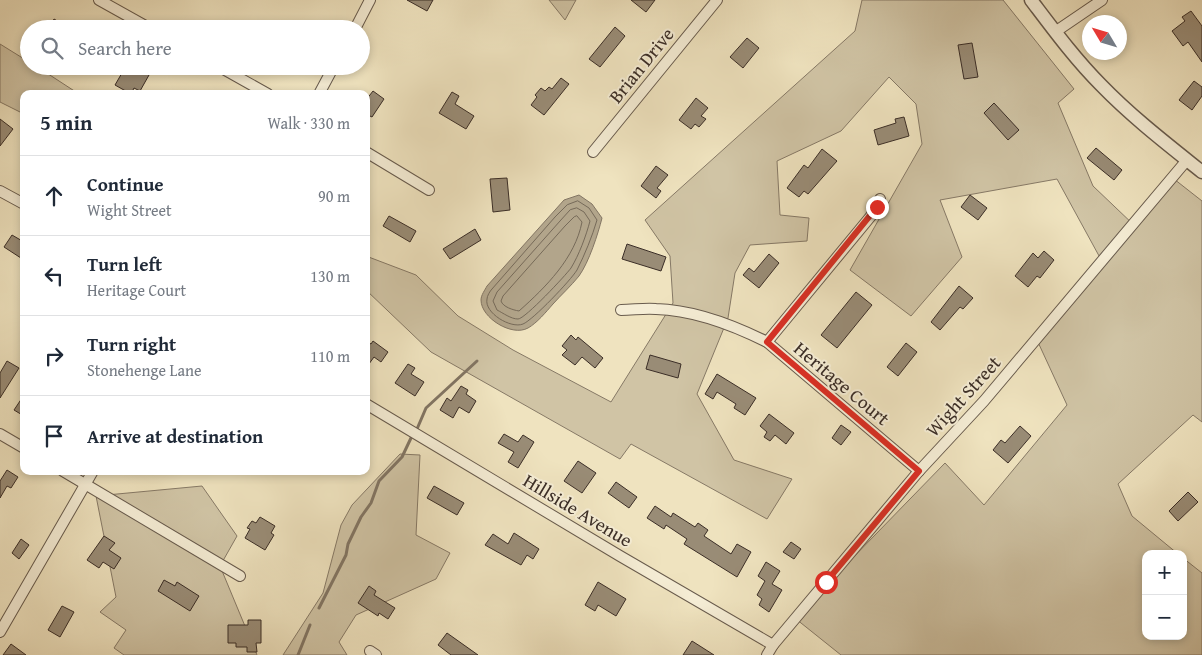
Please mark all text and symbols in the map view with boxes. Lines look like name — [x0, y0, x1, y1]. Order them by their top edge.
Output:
north arrow — [1082, 15, 1127, 60]
search box — [20, 20, 370, 75]
street label: Brian Drive — [602, 21, 680, 109]
icon: search — [38, 34, 66, 62]
text: Search here — [78, 34, 172, 62]
text: 5 min — [40, 107, 92, 138]
text: Walk · 330 m — [267, 111, 350, 135]
text: Continue — [87, 170, 164, 198]
icon: ahead — [40, 182, 68, 210]
text: 90 m — [318, 184, 350, 208]
route end — [866, 196, 889, 219]
text: Wight Street — [87, 198, 172, 222]
text: Turn left — [87, 250, 162, 278]
icon: left — [40, 262, 68, 290]
text: 130 m — [310, 264, 350, 288]
text: Heritage Court — [87, 278, 186, 302]
text: Turn right — [87, 330, 176, 358]
street label: Heritage Court — [788, 334, 896, 432]
icon: right — [40, 342, 68, 370]
text: 110 m — [310, 344, 350, 368]
street label: Wight Street — [919, 349, 1007, 443]
text: Stonehenge Lane — [87, 358, 201, 382]
icon: arrive — [40, 422, 68, 450]
text: Arrive at destination — [87, 422, 263, 450]
street label: Hillside Avenue — [518, 466, 638, 554]
map controls — [1142, 550, 1187, 640]
button: + — [1142, 550, 1187, 595]
route start — [815, 571, 838, 594]
button: − — [1142, 595, 1187, 640]

